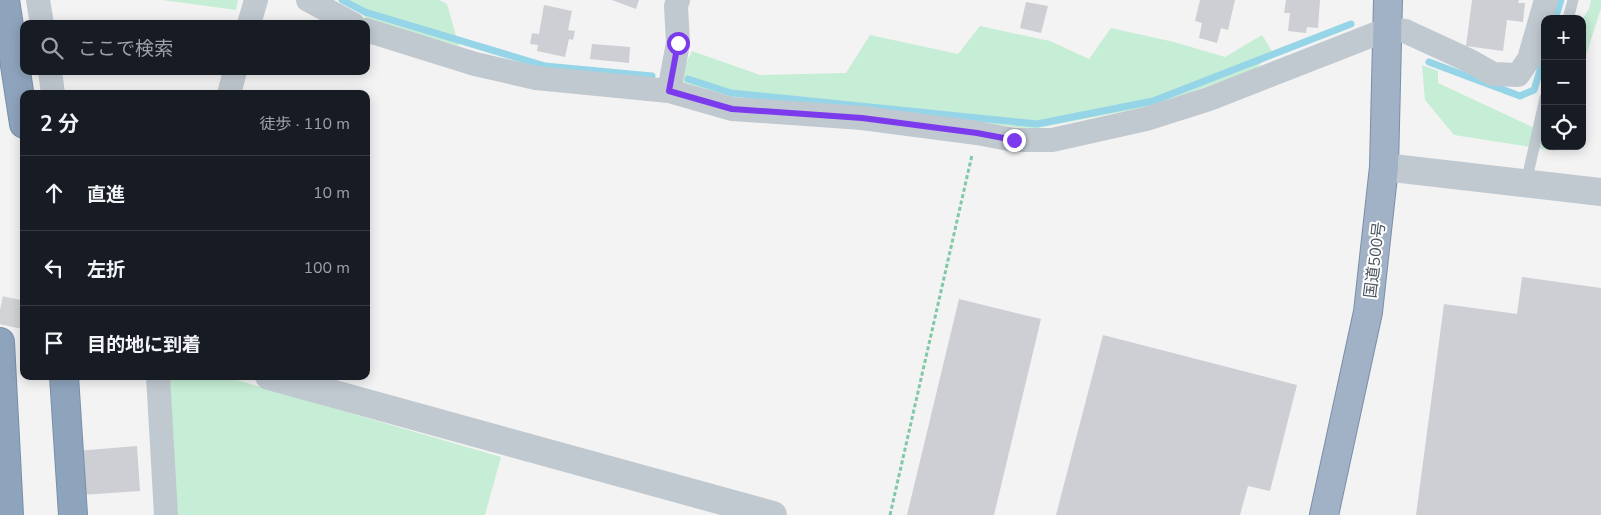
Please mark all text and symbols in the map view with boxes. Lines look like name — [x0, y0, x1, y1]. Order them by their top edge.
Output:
map controls — [1541, 15, 1586, 150]
button: + — [1541, 15, 1586, 60]
search box — [20, 20, 370, 75]
route start — [667, 32, 690, 55]
icon: search — [38, 34, 66, 62]
text: ここで検索 — [78, 36, 173, 62]
button: − — [1541, 60, 1586, 105]
button: locate — [1541, 105, 1586, 150]
text: 2 分 — [40, 110, 79, 138]
text: 徒歩 · 110 m — [260, 113, 350, 135]
route end — [1003, 129, 1026, 152]
icon: ahead — [40, 179, 68, 207]
text: 直進 — [87, 182, 125, 208]
text: 10 m — [313, 182, 350, 204]
street label: 国道500号 — [1359, 221, 1391, 300]
icon: left — [40, 254, 68, 282]
text: 左折 — [87, 257, 125, 283]
text: 100 m — [303, 257, 350, 279]
icon: arrive — [40, 329, 68, 357]
text: 目的地に到着 — [87, 332, 201, 358]

